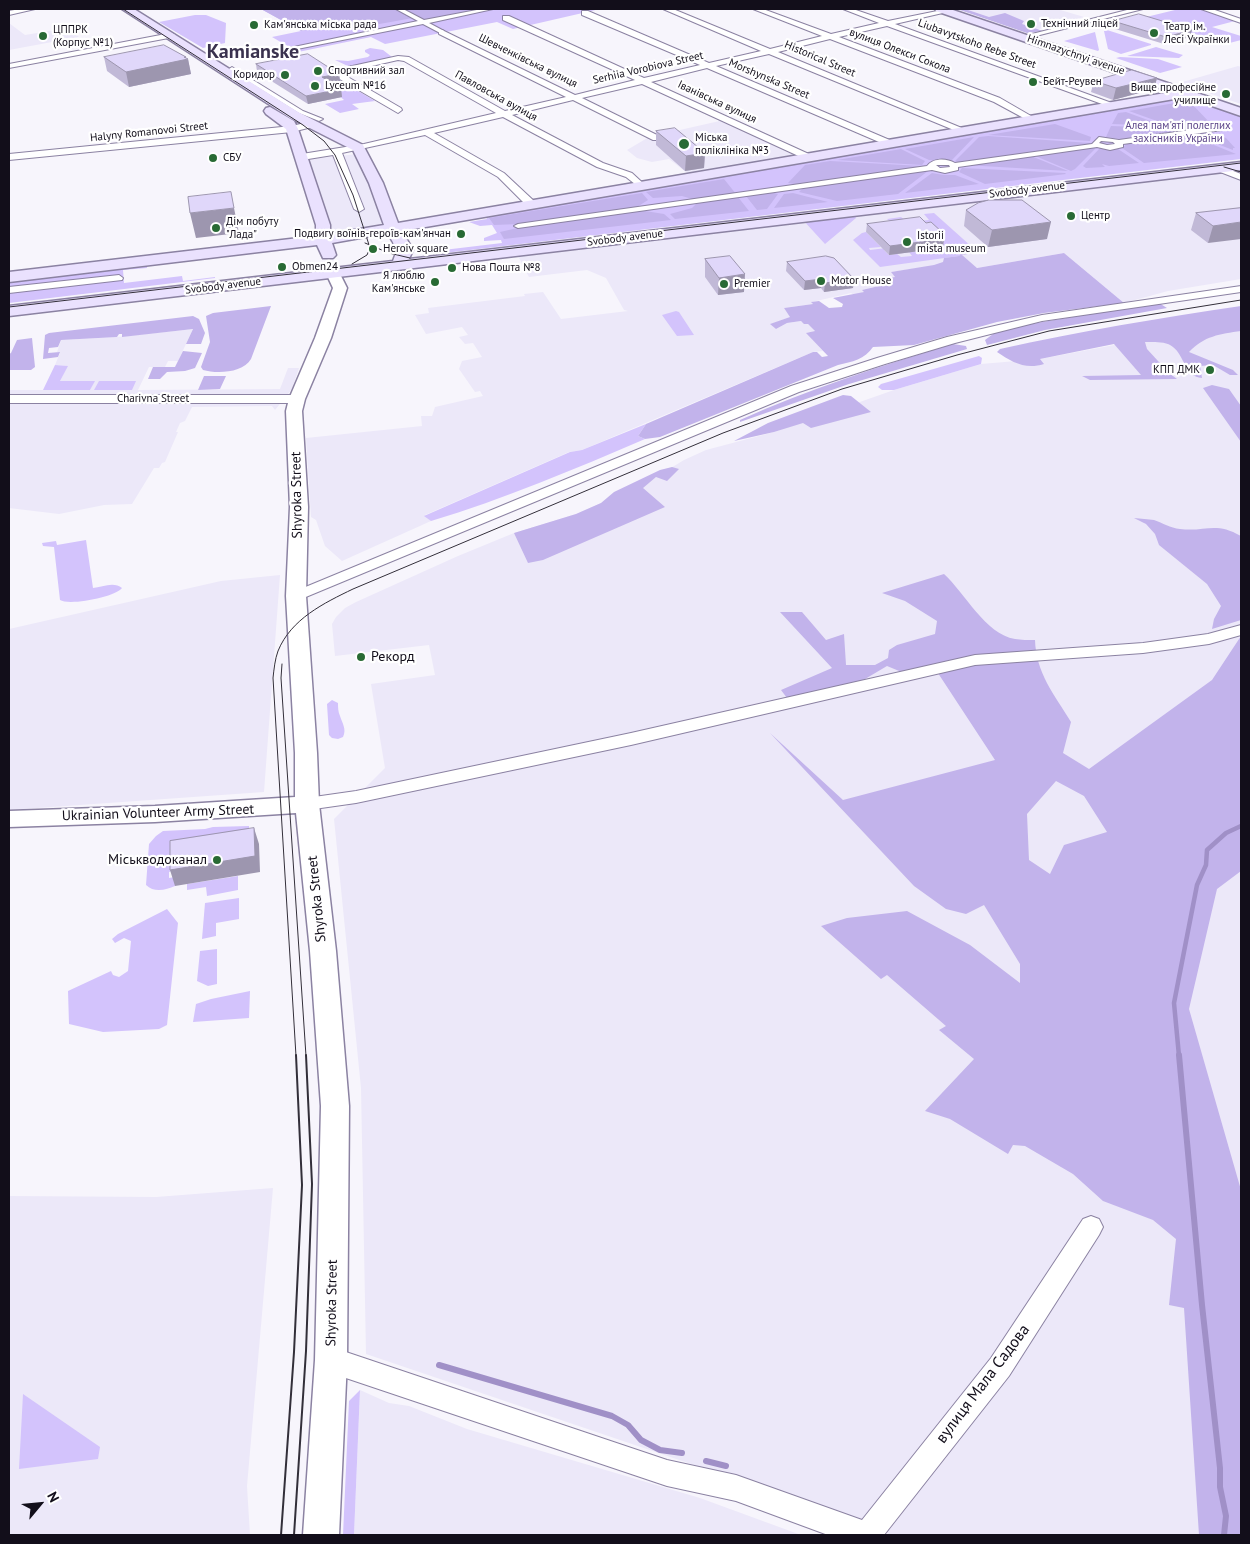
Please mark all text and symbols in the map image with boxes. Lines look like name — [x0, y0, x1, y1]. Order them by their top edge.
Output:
street label: Liubavytskoho Rebe Street — [916, 16, 1038, 72]
place label: Технічний ліцей — [1041, 17, 1118, 31]
place label: Кам'янська міська рада — [264, 18, 377, 32]
marker: Технічний ліцей — [1025, 18, 1037, 30]
marker: Кам'янська міська рада — [248, 19, 260, 31]
place label: Театр ім. Лесі Українки — [1164, 20, 1230, 46]
place label: ЦППРК (Корпус №1) — [53, 23, 113, 49]
street label: вулиця Олекси Сокола — [848, 26, 952, 76]
marker: Театр ім. Лесі Українки — [1148, 27, 1160, 39]
marker: ЦППРК (Корпус №1) — [37, 30, 49, 42]
street label: Шевченківська вулиця — [476, 31, 580, 91]
street label: Himnazychnyi avenue — [1025, 32, 1127, 78]
street label: Historical Street — [783, 38, 857, 80]
district label: Kamianske — [207, 40, 299, 64]
street label: Serhiia Vorobiova Street — [591, 49, 705, 87]
street label: Morshynska Street — [727, 56, 811, 102]
place label: Спортивний зал — [328, 64, 404, 78]
marker: Спортивний зал — [312, 65, 324, 77]
place label: Коридор — [233, 68, 275, 82]
street label: Павловська вулиця — [453, 68, 539, 124]
marker: Коридор — [279, 69, 291, 81]
place label: Бейт-Реувен — [1043, 75, 1102, 89]
marker: Бейт-Реувен — [1027, 76, 1039, 88]
street label: Іванівська вулиця — [675, 78, 759, 126]
place label: Lyceum №16 — [325, 79, 386, 93]
marker: Lyceum №16 — [309, 80, 321, 92]
place label: Вище професійне училище — [1131, 81, 1216, 107]
marker: Вище професійне училище — [1220, 88, 1232, 100]
street label: Halyny Romanovoi Street — [89, 119, 209, 145]
park label: Алея пам'яті полеглих захісників України — [1125, 119, 1231, 145]
place label: Міська поліклініка №3 — [695, 131, 769, 157]
marker: Міська поліклініка №3 — [677, 137, 691, 151]
place label: СБУ — [223, 151, 241, 165]
marker: СБУ — [207, 152, 219, 164]
street label: Svobody avenue — [988, 179, 1066, 201]
place label: Центр — [1081, 209, 1110, 223]
marker: Центр — [1065, 210, 1077, 222]
place label: Дім побуту "Лада" — [226, 215, 279, 241]
marker: Дім побуту "Лада" — [210, 222, 222, 234]
place label: Подвигу воїнів-героїв-кам'янчан — [294, 227, 451, 241]
street label: Svobody avenue — [586, 227, 664, 249]
marker: Подвигу воїнів-героїв-кам'янчан — [455, 228, 467, 240]
place label: Istorii mista museum — [917, 229, 986, 255]
marker: Istorii mista museum — [901, 236, 913, 248]
place label: Heroiv square — [383, 242, 448, 256]
marker: Heroiv square — [367, 243, 379, 255]
place label: Obmen24 — [292, 260, 338, 274]
marker: Obmen24 — [276, 261, 288, 273]
place label: Нова Пошта №8 — [462, 261, 540, 275]
marker: Нова Пошта №8 — [446, 262, 458, 274]
place label: Я люблю Кам'янське — [372, 269, 425, 295]
place label: Motor House — [831, 274, 891, 288]
street label: Svobody avenue — [184, 275, 262, 297]
marker: Motor House — [815, 275, 827, 287]
marker: Я люблю Кам'янське — [429, 276, 441, 288]
place label: Premier — [734, 277, 770, 291]
marker: Premier — [718, 278, 730, 290]
place label: КПП ДМК — [1153, 363, 1200, 377]
marker: КПП ДМК — [1204, 364, 1216, 376]
street label: Charivna Street — [117, 392, 189, 406]
street label: Shyroka Street — [288, 451, 306, 539]
place label: Рекорд — [371, 649, 415, 665]
marker: Рекорд — [355, 651, 367, 663]
street label: Ukrainian Volunteer Army Street — [62, 801, 254, 825]
place label: Міськводоканал — [108, 852, 207, 868]
marker: Міськводоканал — [211, 854, 223, 866]
street label: Shyroka Street — [304, 855, 330, 943]
street label: Shyroka Street — [323, 1259, 341, 1347]
street label: вулиця Мала Садова — [932, 1321, 1034, 1447]
north arrow — [15, 1479, 65, 1529]
text: N — [43, 1489, 63, 1505]

